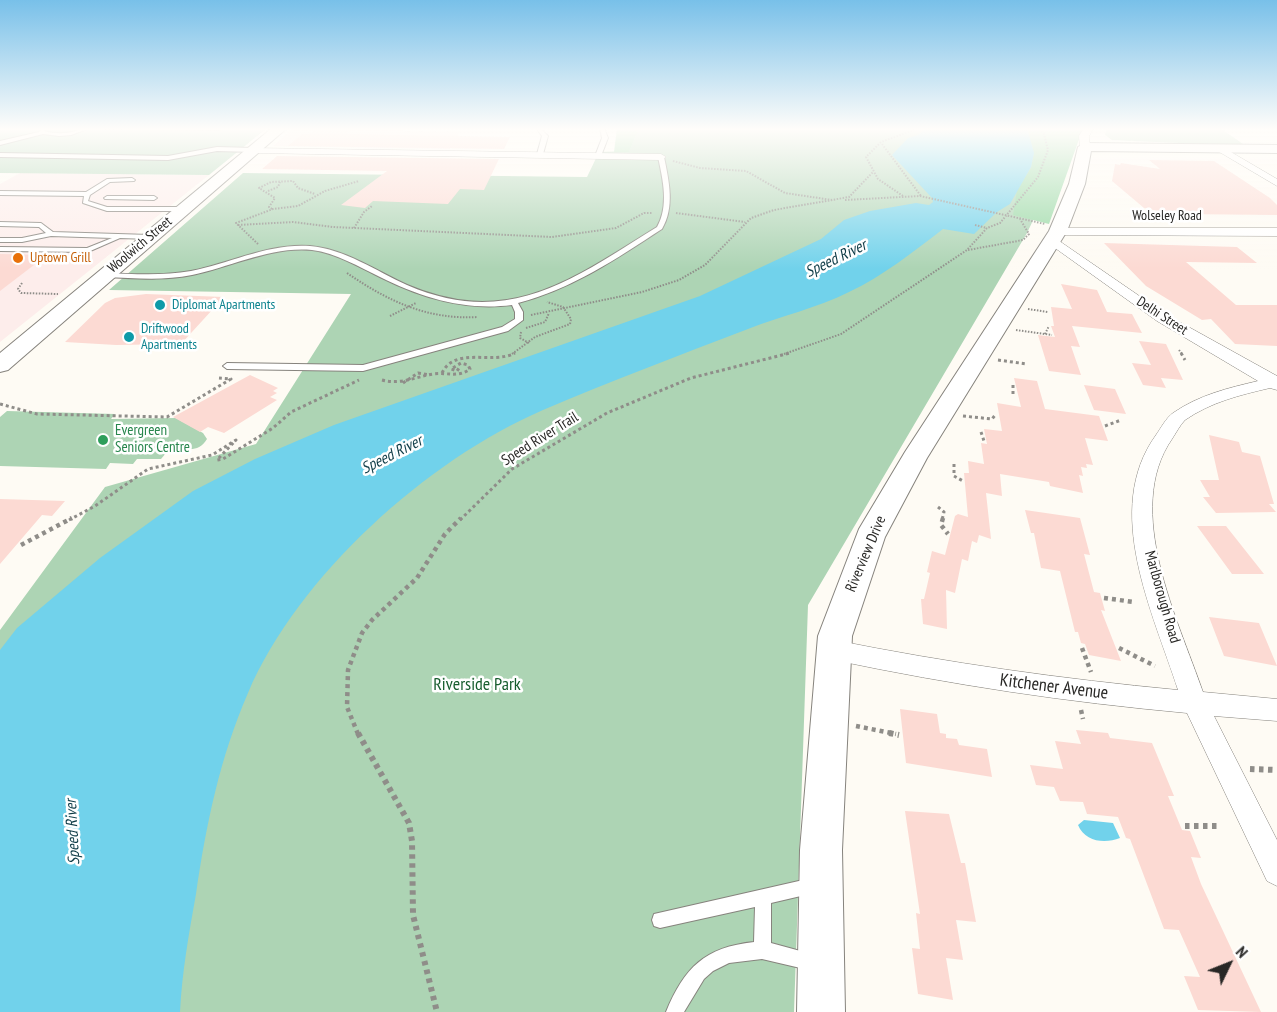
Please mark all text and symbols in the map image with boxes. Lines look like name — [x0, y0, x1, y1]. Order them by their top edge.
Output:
street label: Wolseley Road — [1132, 208, 1202, 224]
street label: Woolwich Street — [104, 213, 176, 277]
water label: Speed River — [802, 236, 870, 282]
place label: Uptown Grill — [30, 250, 91, 266]
marker: Uptown Grill — [11, 251, 25, 265]
street label: Delhi Street — [1133, 293, 1191, 339]
place label: Diplomat Apartments — [172, 297, 275, 313]
marker: Diplomat Apartments — [153, 298, 167, 312]
place label: Driftwood Apartments — [141, 321, 197, 354]
marker: Driftwood Apartments — [122, 330, 136, 344]
street label: Speed River Trail — [498, 408, 582, 470]
place label: Evergreen Seniors Centre — [115, 422, 190, 457]
water label: Speed River — [358, 432, 426, 478]
marker: Evergreen Seniors Centre — [96, 433, 110, 447]
street label: Riverview Drive — [842, 513, 890, 595]
street label: Marlborough Road — [1140, 549, 1184, 645]
street label: Kitchener Avenue — [999, 670, 1109, 704]
park label: Riverside Park — [433, 674, 521, 696]
water label: Speed River — [62, 799, 84, 865]
north arrow — [1199, 934, 1259, 994]
text: N — [1232, 942, 1252, 962]

